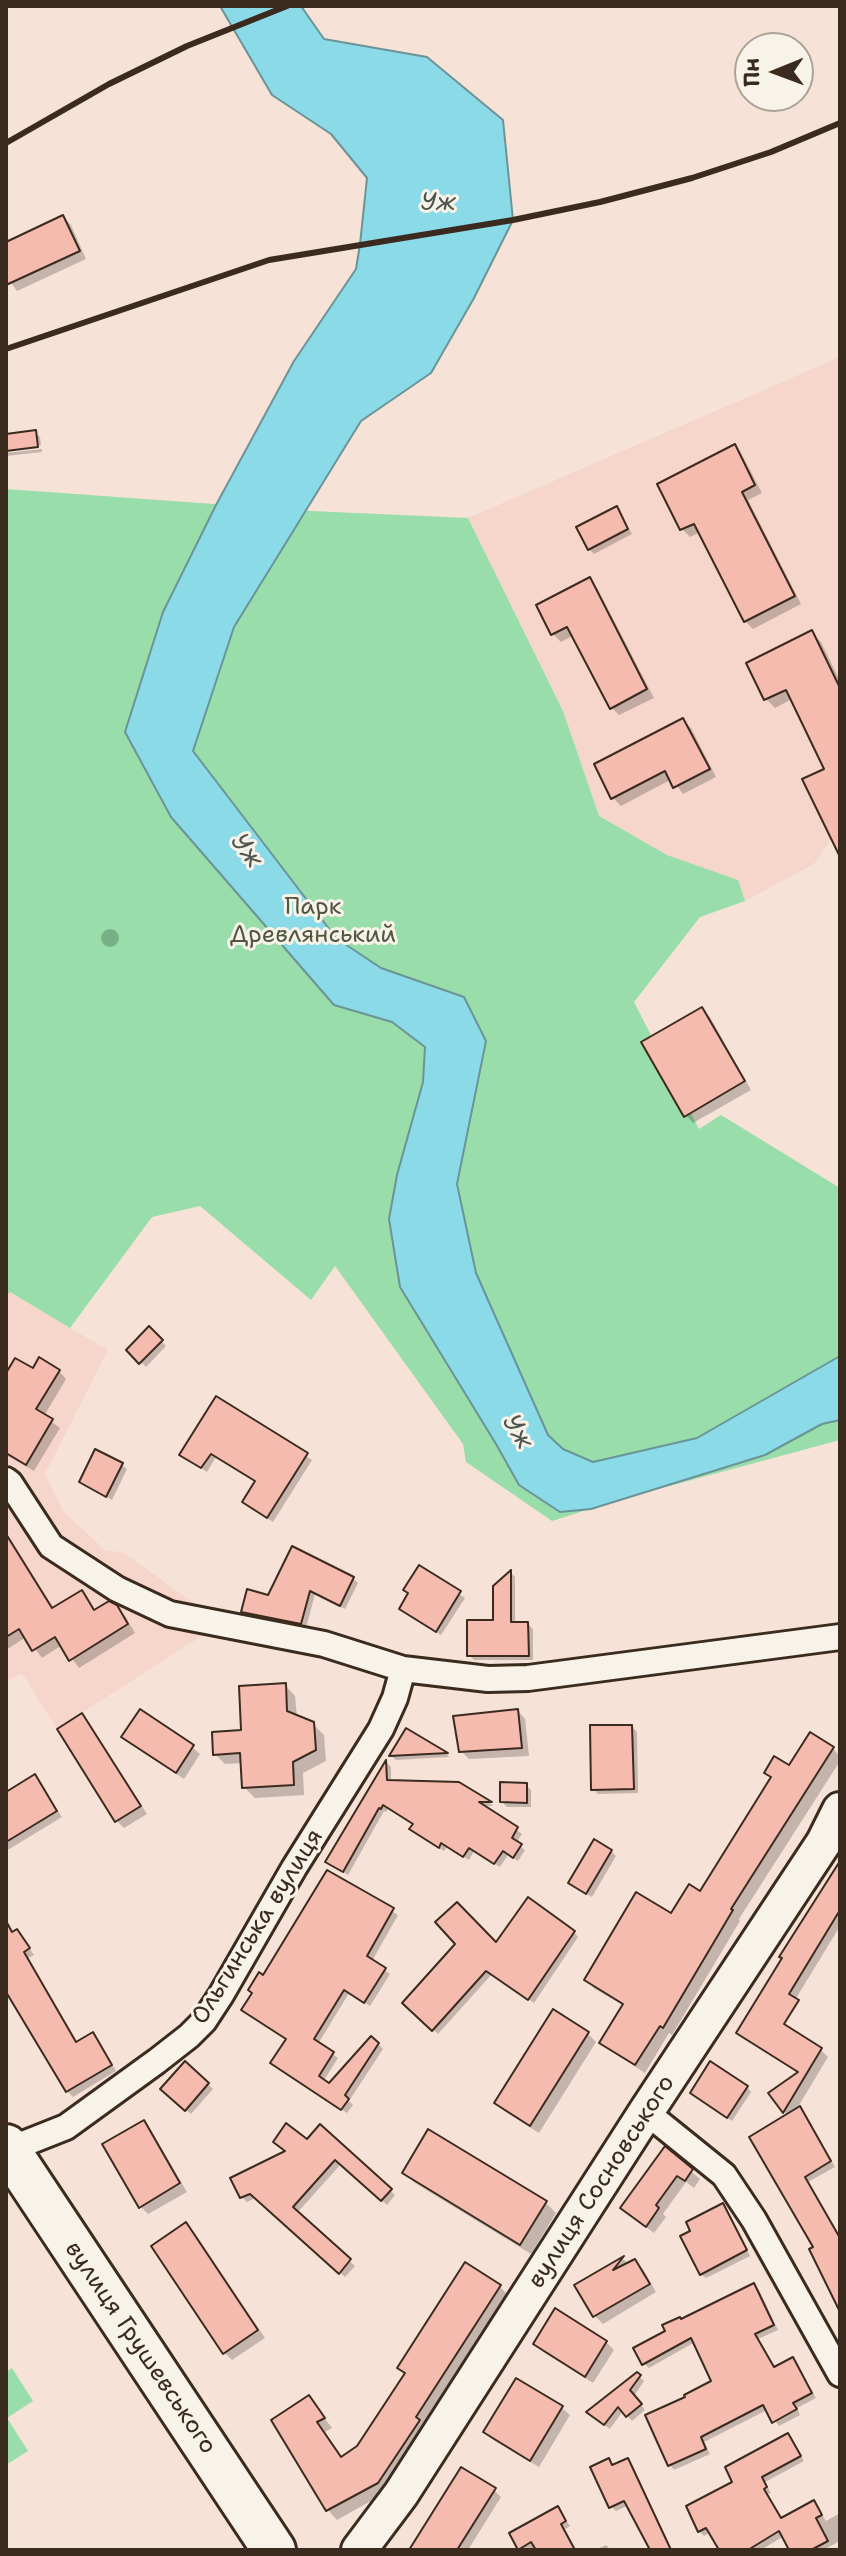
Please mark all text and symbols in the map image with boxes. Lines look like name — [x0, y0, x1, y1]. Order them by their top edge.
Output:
north arrow — [734, 32, 814, 112]
text: Пн — [737, 58, 766, 87]
water label: Уж — [420, 187, 456, 219]
water label: Уж — [223, 828, 269, 874]
park label: Парк Древлянський — [230, 894, 396, 950]
water label: Уж — [494, 1409, 540, 1455]
street label: Ольгинська вулиця — [186, 1824, 330, 2030]
street label: вулиця Сосновського — [522, 2070, 682, 2294]
street label: вулиця Грушевського — [58, 2236, 222, 2460]

